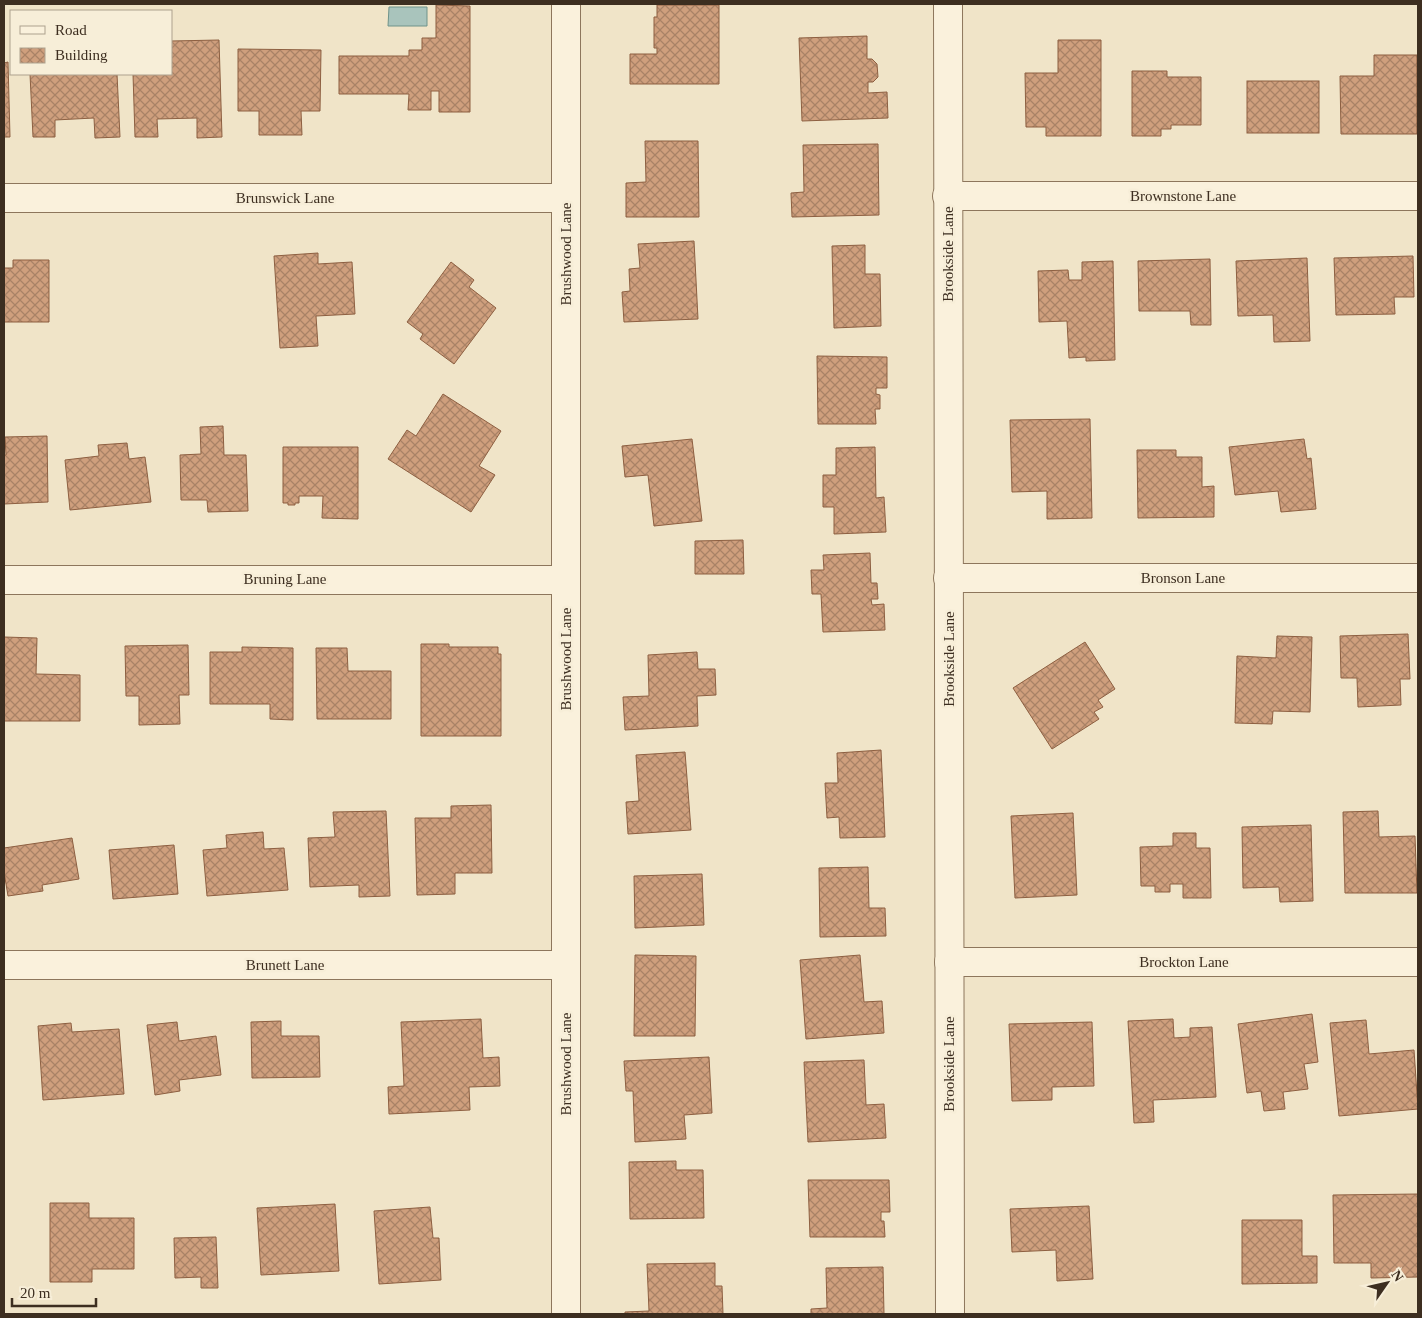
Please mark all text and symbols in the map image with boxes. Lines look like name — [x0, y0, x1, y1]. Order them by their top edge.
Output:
legend — [10, 10, 172, 75]
text: Road — [55, 22, 87, 38]
text: Building — [55, 47, 108, 63]
street label: Brownstone Lane — [1130, 188, 1236, 204]
street label: Brunswick Lane — [236, 190, 335, 206]
street label: Brushwood Lane — [558, 202, 574, 305]
street label: Brookside Lane — [940, 206, 956, 302]
street label: Bronson Lane — [1141, 570, 1226, 586]
street label: Bruning Lane — [244, 571, 327, 587]
street label: Brushwood Lane — [558, 607, 574, 710]
street label: Brookside Lane — [941, 611, 957, 707]
street label: Brockton Lane — [1139, 954, 1229, 970]
street label: Brunett Lane — [246, 957, 325, 973]
street label: Brushwood Lane — [558, 1012, 574, 1115]
street label: Brookside Lane — [941, 1016, 957, 1112]
north arrow — [1362, 1258, 1412, 1308]
text: N — [1388, 1268, 1406, 1284]
scale bar — [12, 1276, 96, 1308]
text: 20 m — [20, 1285, 51, 1301]

